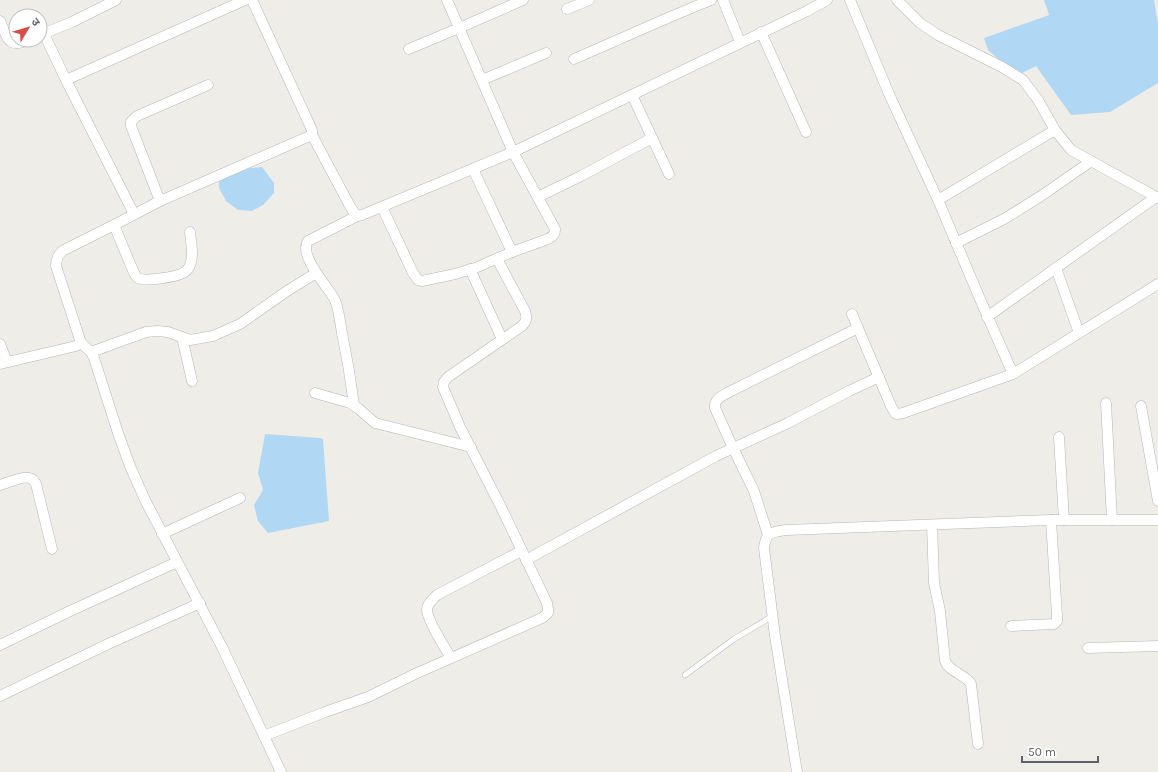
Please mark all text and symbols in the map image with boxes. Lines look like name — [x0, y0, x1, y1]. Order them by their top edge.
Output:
north arrow — [8, 8, 48, 48]
text: उ — [28, 16, 43, 29]
scale bar — [1022, 738, 1098, 764]
text: 50 m — [1028, 745, 1056, 759]

